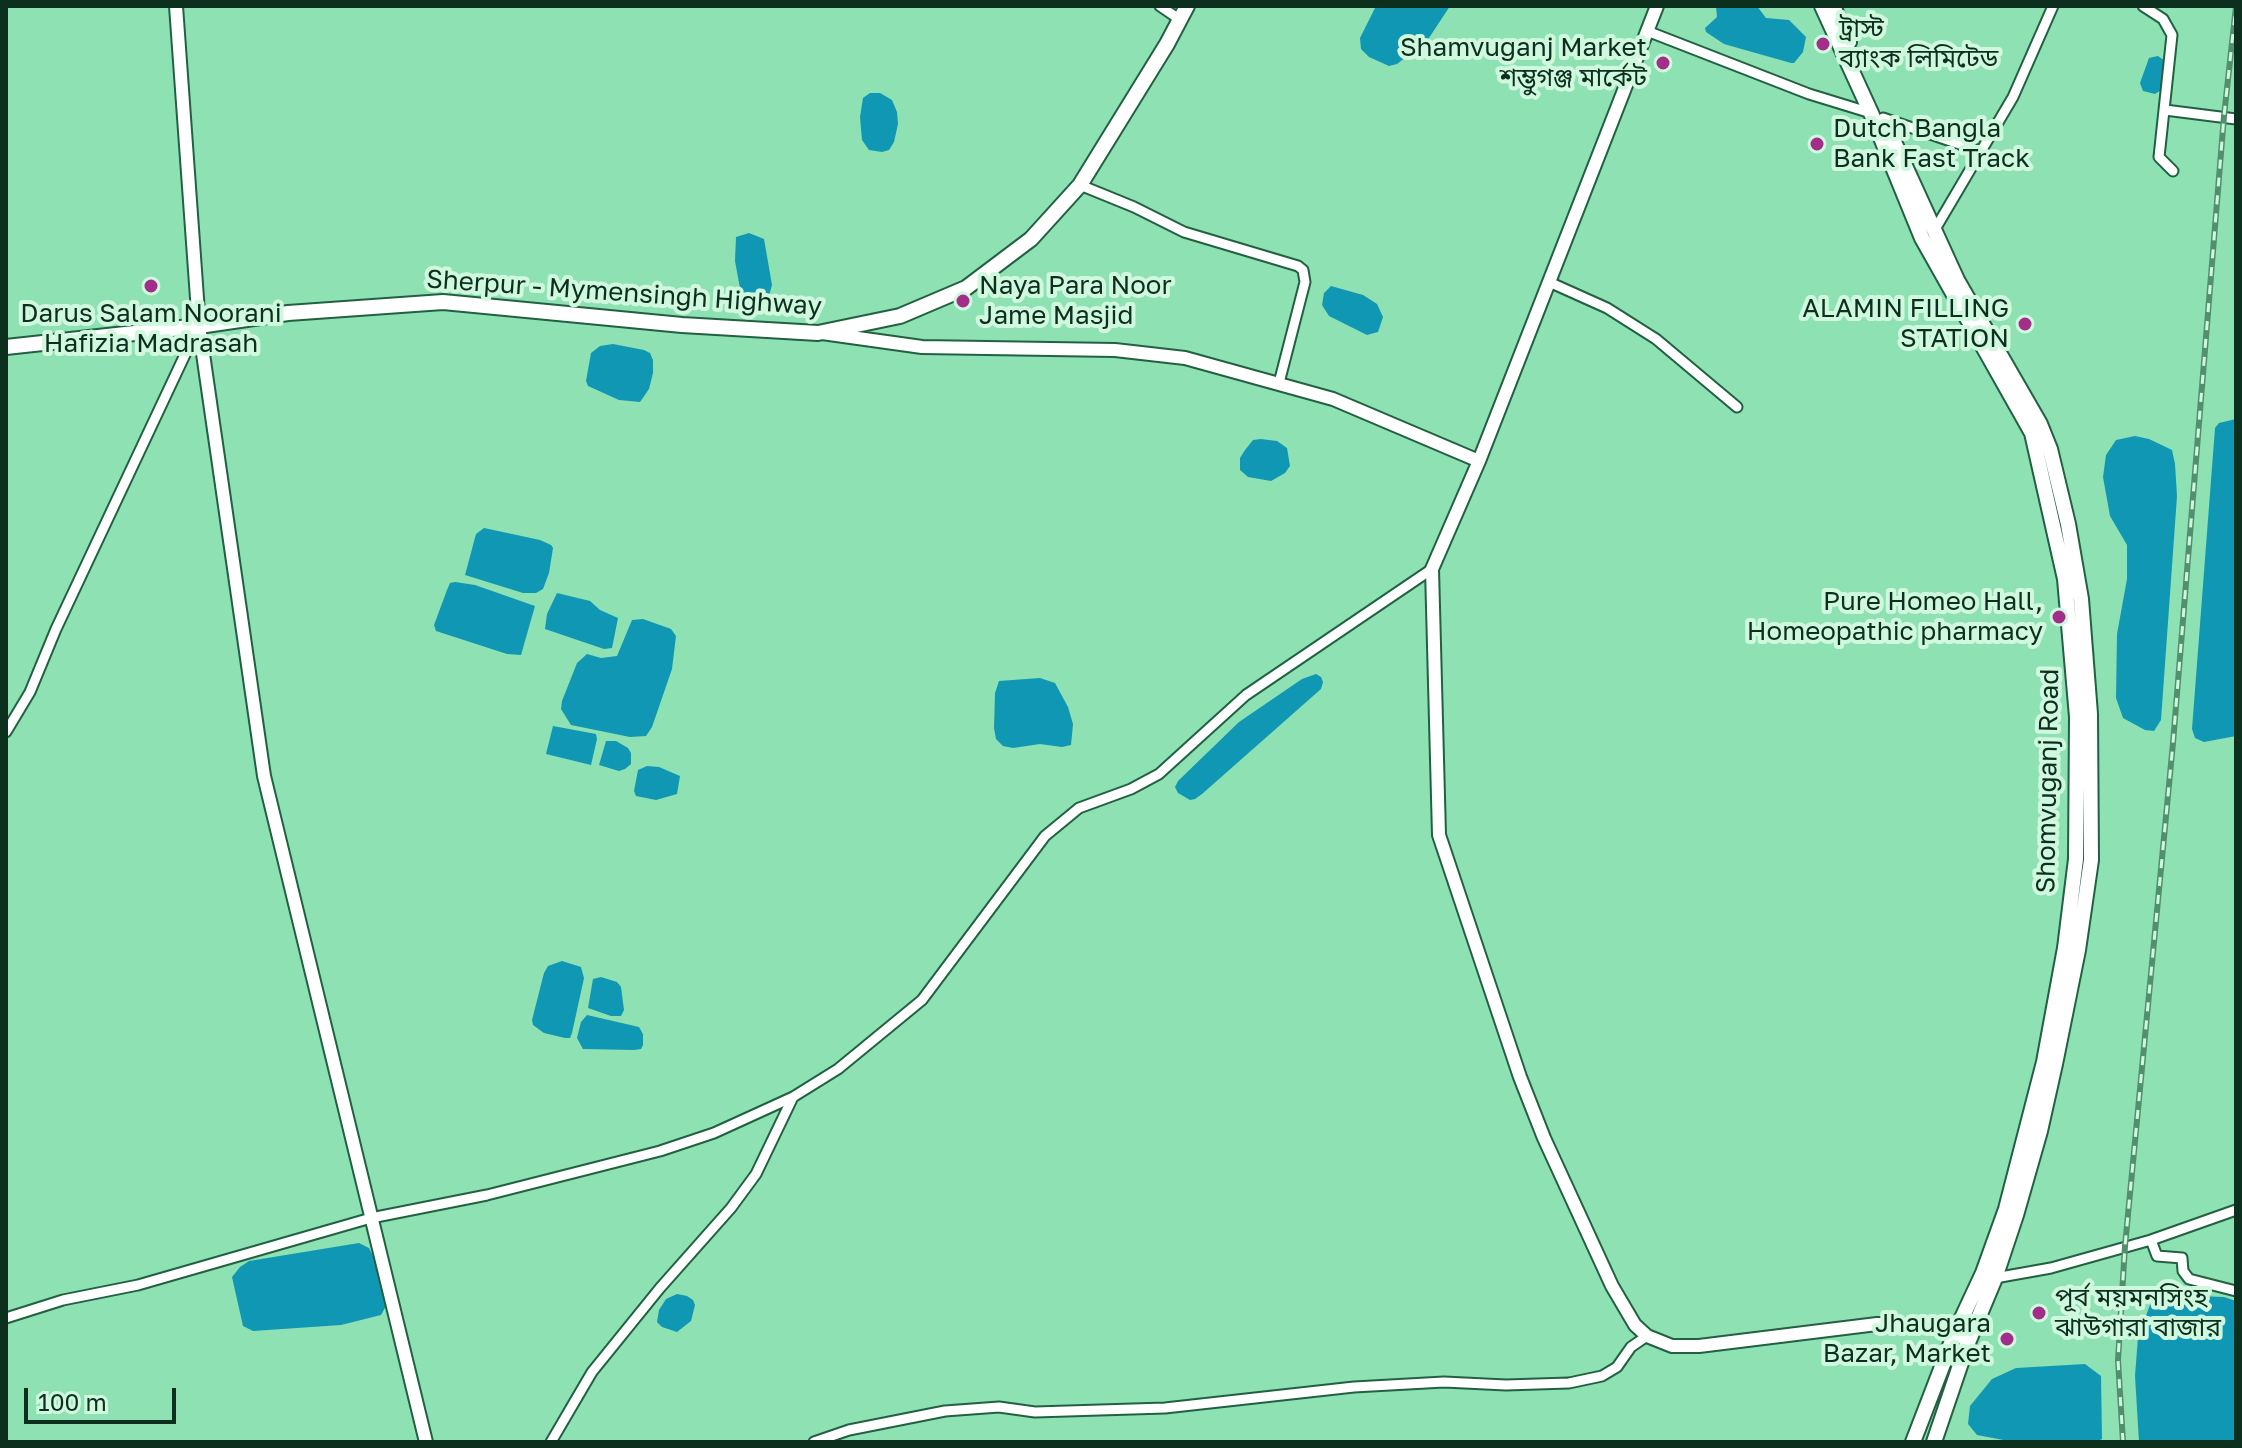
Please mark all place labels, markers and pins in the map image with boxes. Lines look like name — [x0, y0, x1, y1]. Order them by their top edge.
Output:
place label: ট্রাস্ট ব্যাংক লিমিটেড — [1839, 13, 1998, 74]
place label: Shamvuganj Market শম্ভুগঞ্জ মার্কেট — [1400, 32, 1647, 94]
marker: ট্রাস্ট ব্যাংক লিমিটেড — [1814, 35, 1832, 53]
marker: Shamvuganj Market শম্ভুগঞ্জ মার্কেট — [1654, 54, 1672, 72]
place label: Dutch Bangla Bank Fast Track — [1833, 113, 2030, 174]
marker: Dutch Bangla Bank Fast Track — [1808, 135, 1826, 153]
place label: Naya Para Noor Jame Masjid — [979, 270, 1172, 332]
marker: Darus Salam Noorani Hafizia Madrasah — [142, 277, 160, 295]
marker: Naya Para Noor Jame Masjid — [954, 292, 972, 310]
place label: ALAMIN FILLING STATION — [1802, 293, 2009, 354]
place label: Darus Salam Noorani Hafizia Madrasah — [20, 298, 282, 360]
marker: ALAMIN FILLING STATION — [2016, 315, 2034, 333]
place label: Pure Homeo Hall, Homeopathic pharmacy — [1747, 586, 2043, 648]
marker: Pure Homeo Hall, Homeopathic pharmacy — [2050, 608, 2068, 626]
place label: পূর্ব ময়মনসিংহ ঝাউগারা বাজার — [2055, 1282, 2221, 1344]
marker: পূর্ব ময়মনসিংহ ঝাউগারা বাজার — [2030, 1304, 2048, 1322]
place label: Jhaugara Bazar, Market — [1823, 1308, 1991, 1370]
marker: Jhaugara Bazar, Market — [1998, 1330, 2016, 1348]

